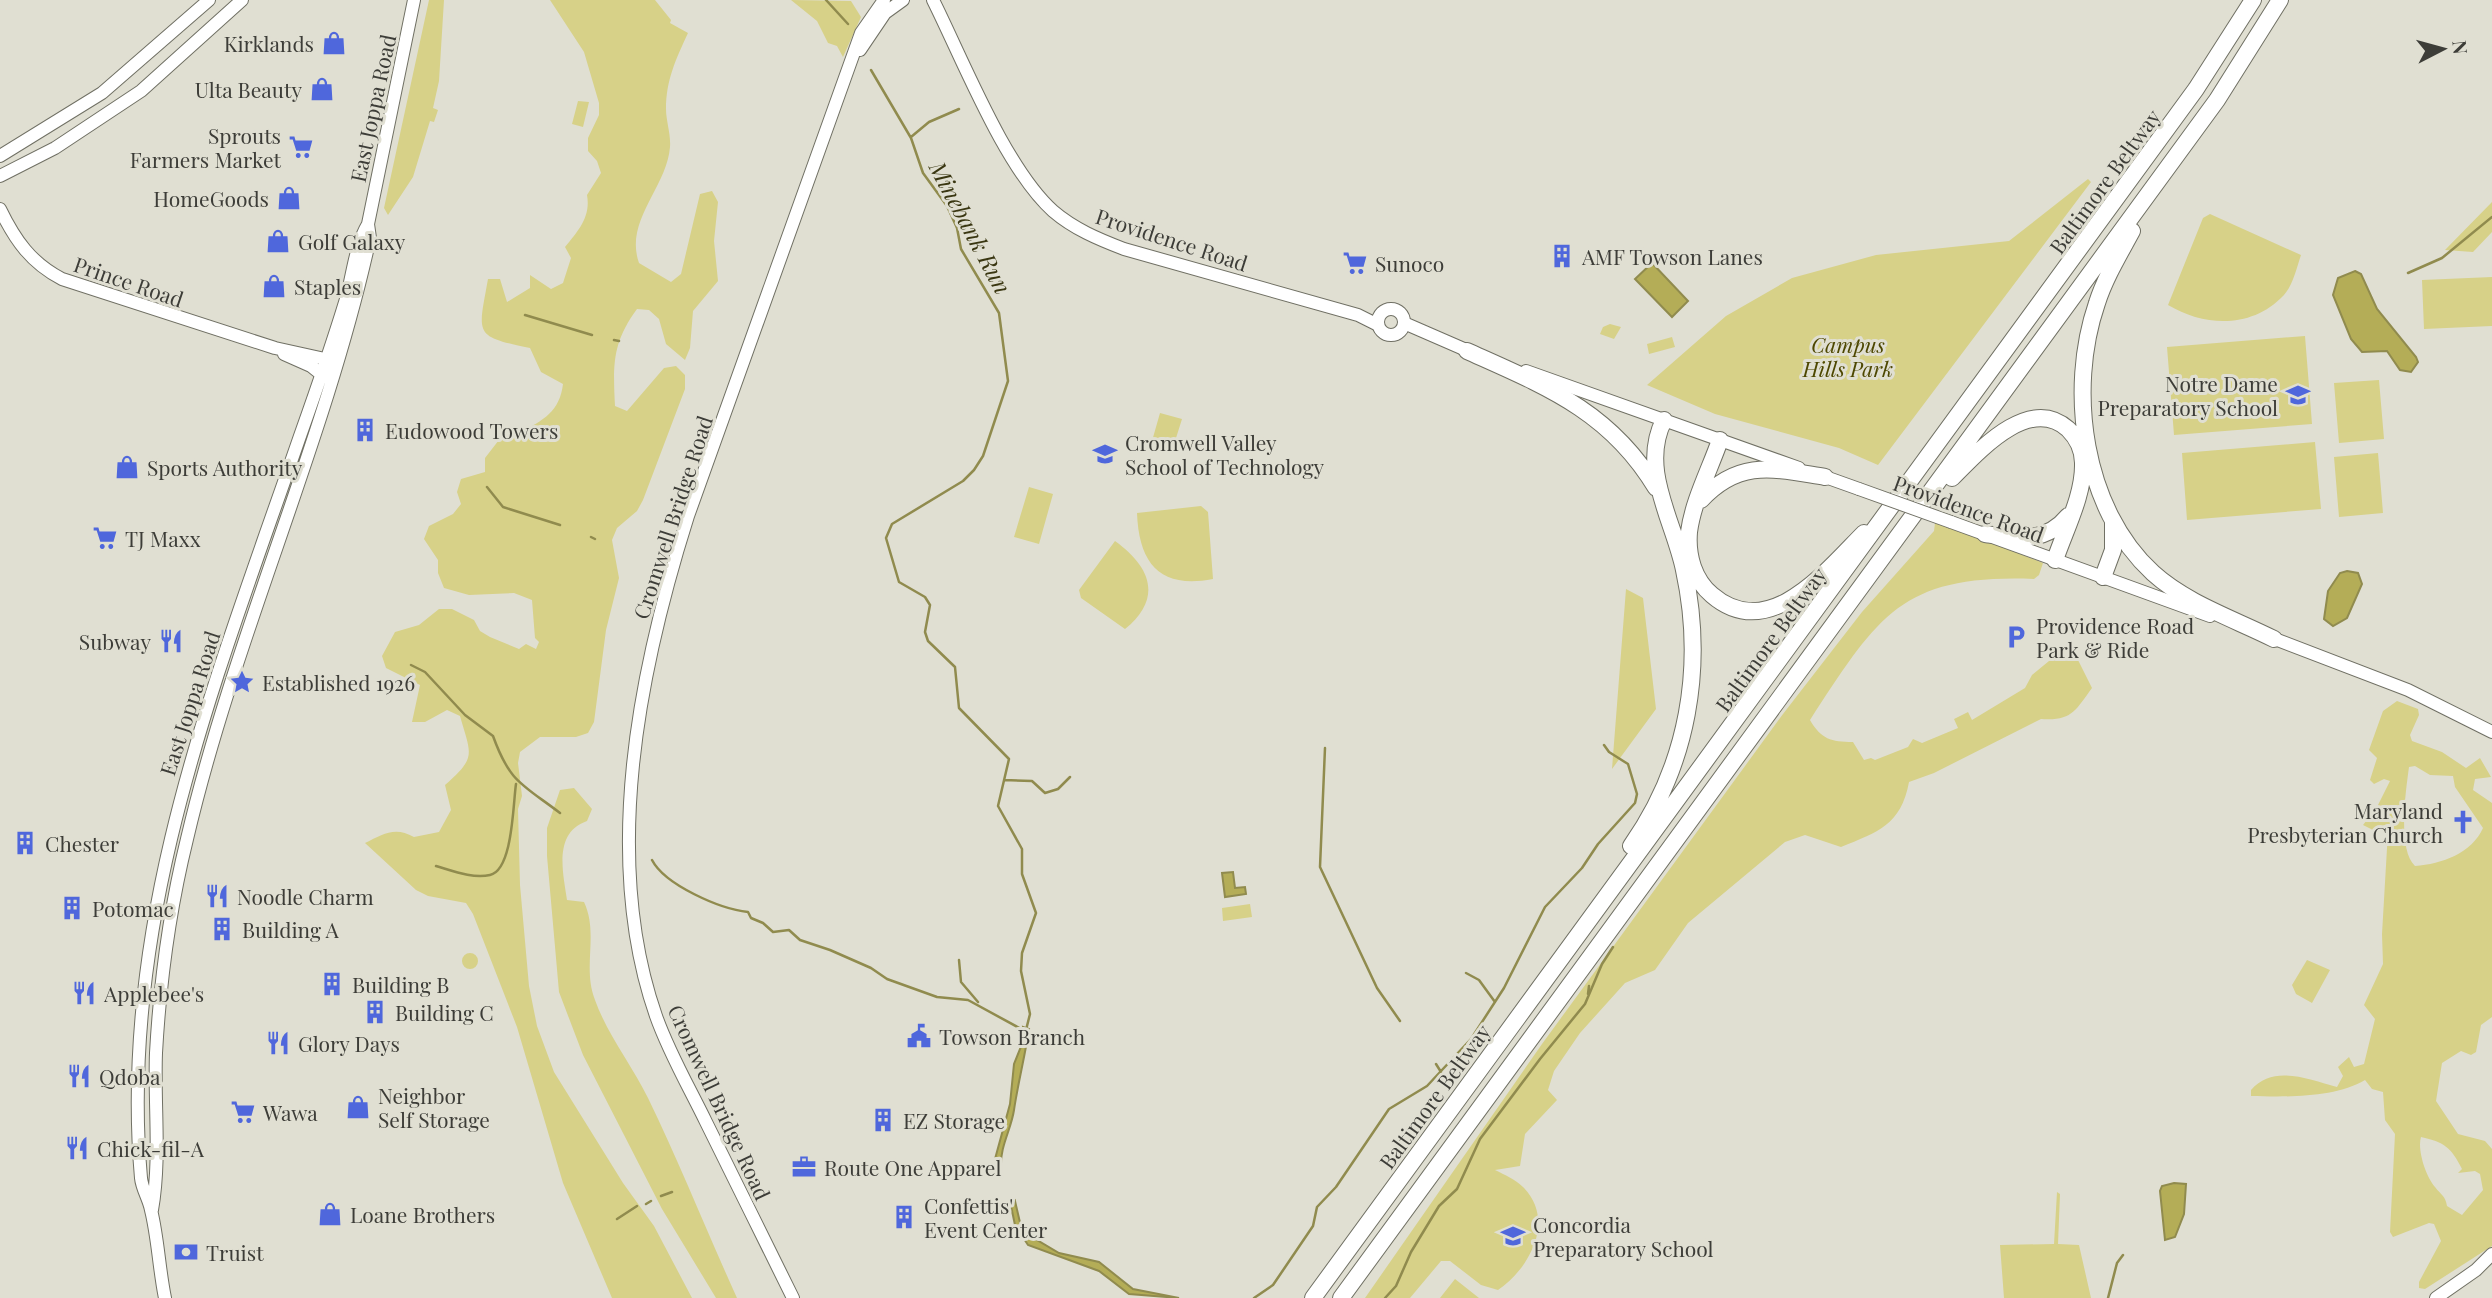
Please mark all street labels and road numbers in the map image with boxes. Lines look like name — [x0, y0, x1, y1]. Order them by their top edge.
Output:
street label: East Joppa Road — [343, 31, 401, 185]
street label: Baltimore Beltway — [2042, 103, 2166, 259]
street label: Providence Road — [1092, 201, 1252, 277]
street label: Prince Road — [70, 249, 188, 313]
street label: Cromwell Bridge Road — [626, 412, 718, 622]
street label: Providence Road — [1890, 468, 2048, 548]
street label: Baltimore Beltway — [1708, 561, 1832, 717]
street label: East Joppa Road — [152, 627, 226, 779]
street label: Cromwell Bridge Road — [662, 1000, 778, 1204]
street label: Baltimore Beltway — [1372, 1018, 1496, 1174]

